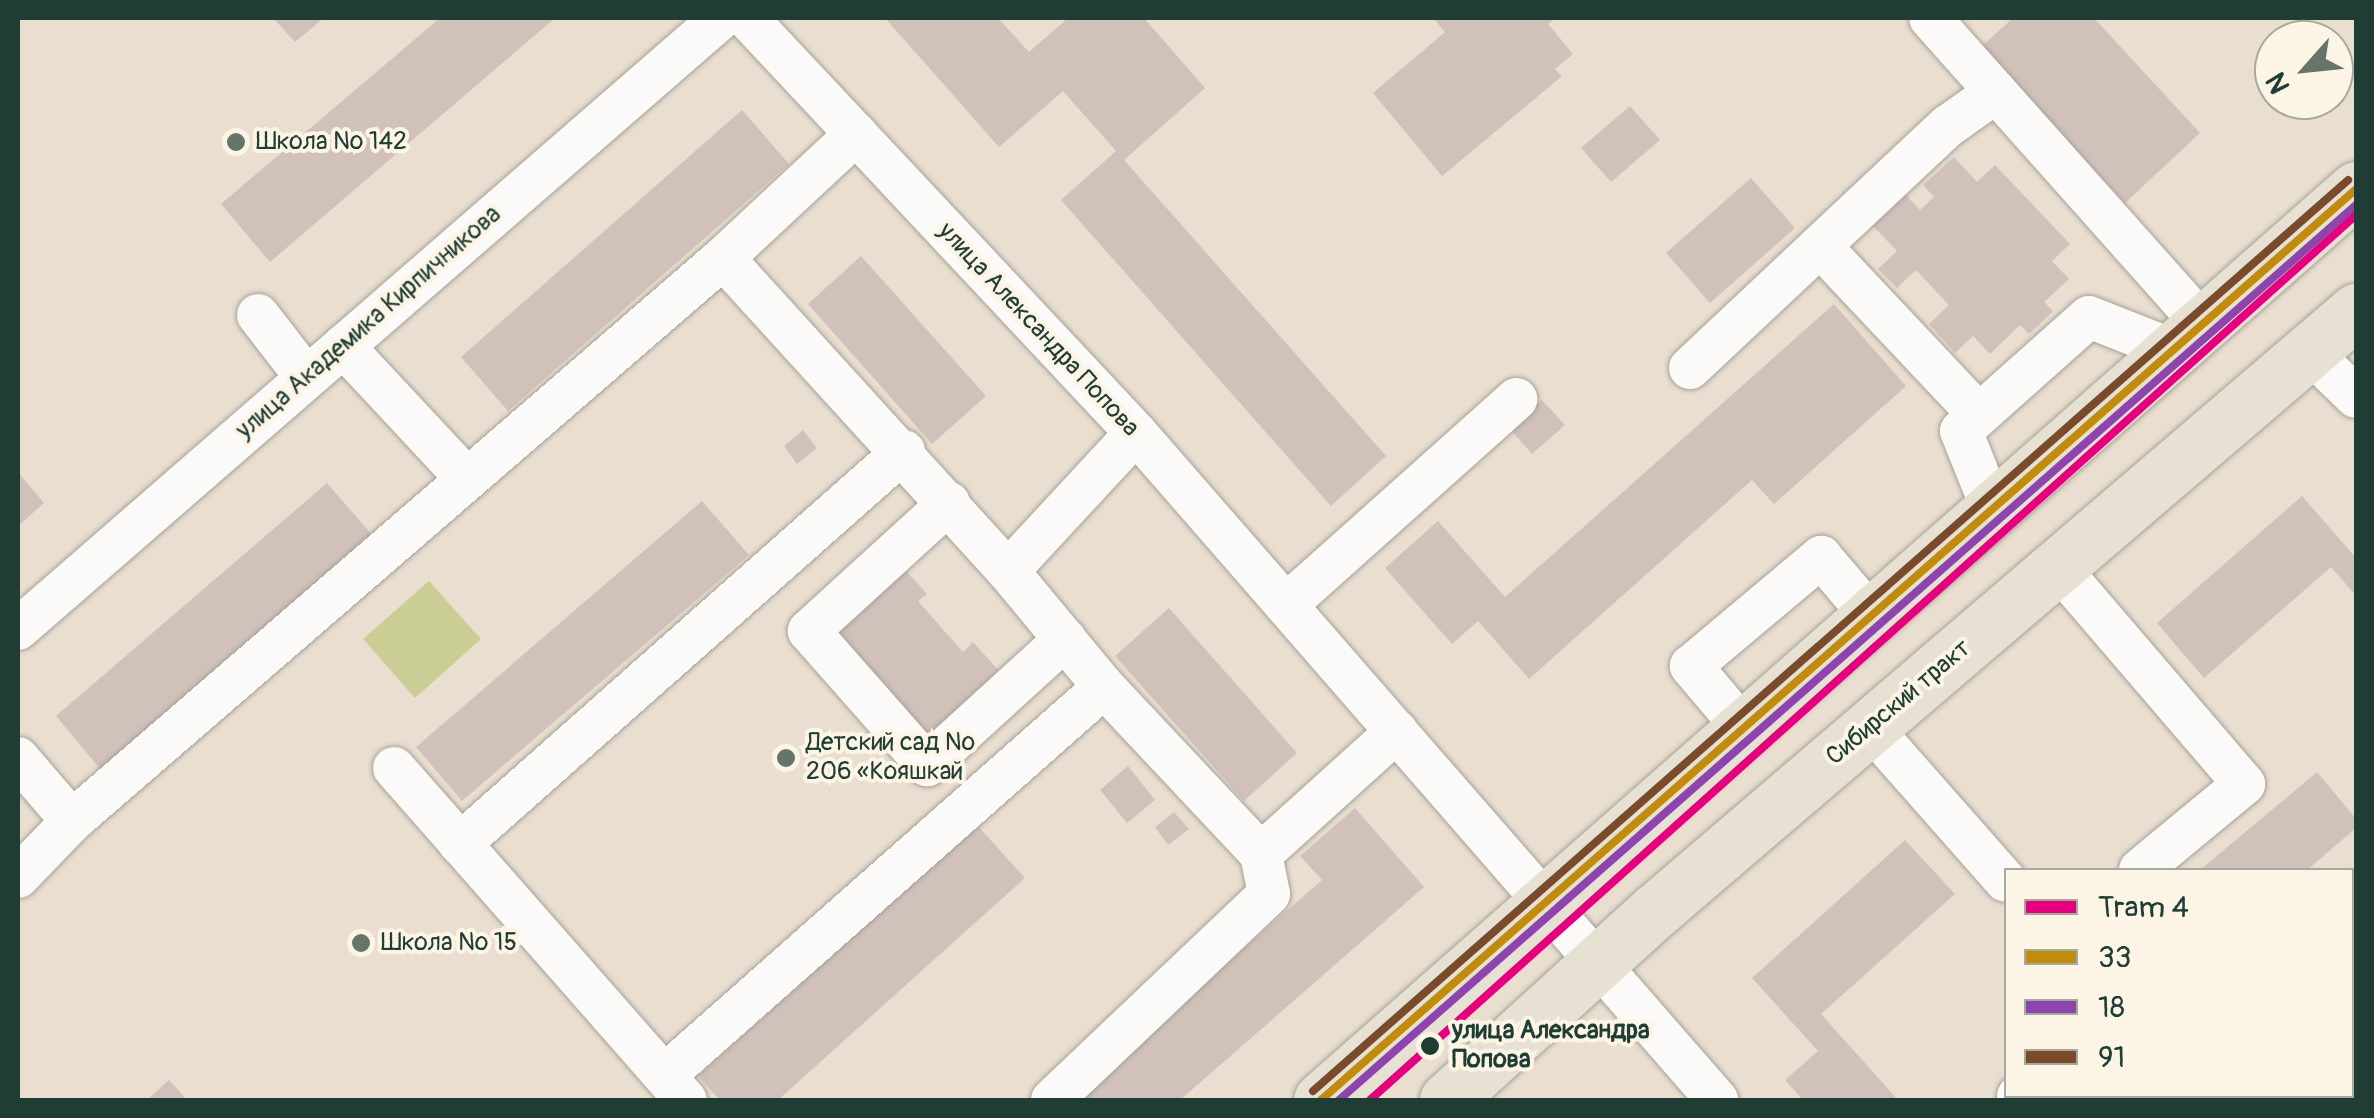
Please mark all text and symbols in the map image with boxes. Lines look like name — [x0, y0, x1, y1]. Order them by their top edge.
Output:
north arrow — [2254, 20, 2354, 120]
text: N — [2259, 67, 2298, 99]
place label: Школа № 142 — [256, 127, 407, 157]
marker: Школа № 142 — [225, 131, 247, 153]
street label: улица Академика Кирпичникова — [231, 200, 507, 446]
street label: улица Александра Попова — [931, 217, 1145, 443]
street label: Сибирский тракт — [1821, 634, 1977, 772]
place label: Детский сад № 206 «Кояшкай — [806, 729, 975, 788]
marker: Детский сад № 206 «Кояшкай — [775, 747, 797, 769]
legend — [2004, 868, 2354, 1098]
text: Tram 4 — [2098, 889, 2189, 926]
place label: Школа № 15 — [381, 928, 517, 958]
marker: Школа № 15 — [350, 932, 372, 954]
text: 33 — [2098, 939, 2131, 976]
text: 18 — [2098, 989, 2125, 1026]
place label: улица Александра Попова — [1452, 1017, 1649, 1076]
marker: улица Александра Попова — [1417, 1033, 1443, 1059]
text: 91 — [2098, 1039, 2125, 1076]

